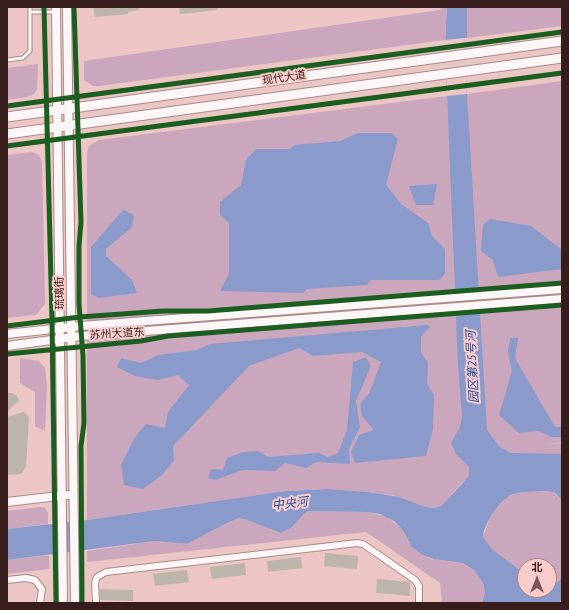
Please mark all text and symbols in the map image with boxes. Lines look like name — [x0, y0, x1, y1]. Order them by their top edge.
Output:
street label: 现代大道 — [261, 68, 307, 88]
street label: 琉璃街 — [53, 276, 67, 310]
street label: 苏州大道东 — [89, 325, 145, 343]
water label: 园区第25号河 — [464, 330, 482, 404]
water label: 中央河 — [271, 495, 309, 513]
north arrow — [517, 558, 557, 598]
text: 北 — [532, 560, 543, 574]

